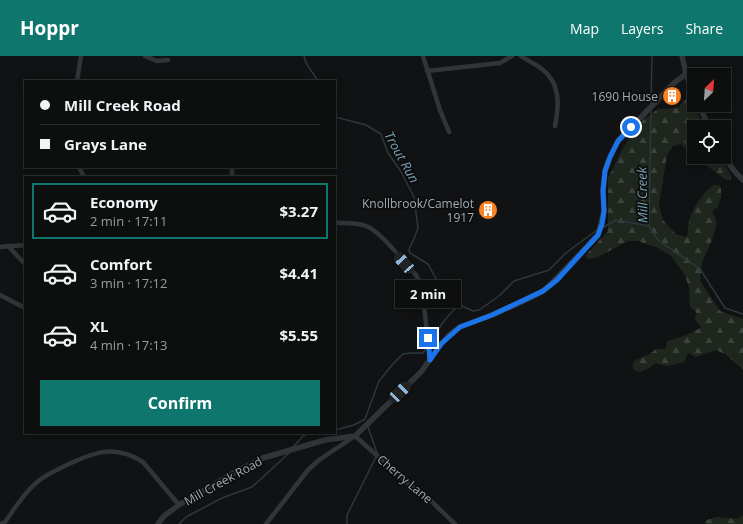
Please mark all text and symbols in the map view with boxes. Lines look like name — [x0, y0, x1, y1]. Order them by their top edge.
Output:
text: Hoppr — [20, 15, 79, 41]
text: Map — [570, 19, 599, 38]
text: Layers — [621, 19, 663, 38]
text: Share — [685, 19, 723, 38]
north arrow — [687, 68, 731, 112]
map controls — [687, 68, 731, 164]
building icon: 1690 House — [661, 85, 683, 107]
place label: 1690 House — [592, 88, 658, 105]
text: Mill Creek Road — [64, 95, 181, 115]
route start — [622, 118, 640, 136]
button: locate — [687, 120, 731, 164]
water label: Trout Run — [380, 128, 424, 186]
text: Grays Lane — [64, 134, 147, 154]
water label: Mill Creek — [632, 166, 651, 223]
text: Economy — [90, 192, 158, 212]
icon: car — [42, 193, 78, 229]
place label: Knollbrook/Camelot 1917 — [362, 195, 474, 226]
building icon: Knollbrook/Camelot 1917 — [477, 199, 499, 221]
text: $3.27 — [279, 201, 318, 221]
text: 2 min · 17:11 — [90, 212, 167, 230]
car — [392, 250, 416, 276]
text: Comfort — [90, 254, 152, 274]
icon: car — [42, 255, 78, 291]
text: $4.41 — [279, 263, 318, 283]
text: 3 min · 17:12 — [90, 274, 167, 292]
callout: 2 min — [395, 280, 461, 308]
text: 2 min — [410, 285, 446, 303]
text: XL — [90, 316, 108, 336]
icon: car — [42, 317, 78, 353]
text: $5.55 — [279, 325, 318, 345]
route end — [419, 329, 437, 347]
text: 4 min · 17:13 — [90, 336, 167, 354]
car — [387, 379, 413, 405]
button: Confirm — [40, 380, 320, 426]
street label: Cherry Lane — [374, 451, 437, 507]
street label: Mill Creek Road — [181, 452, 265, 510]

